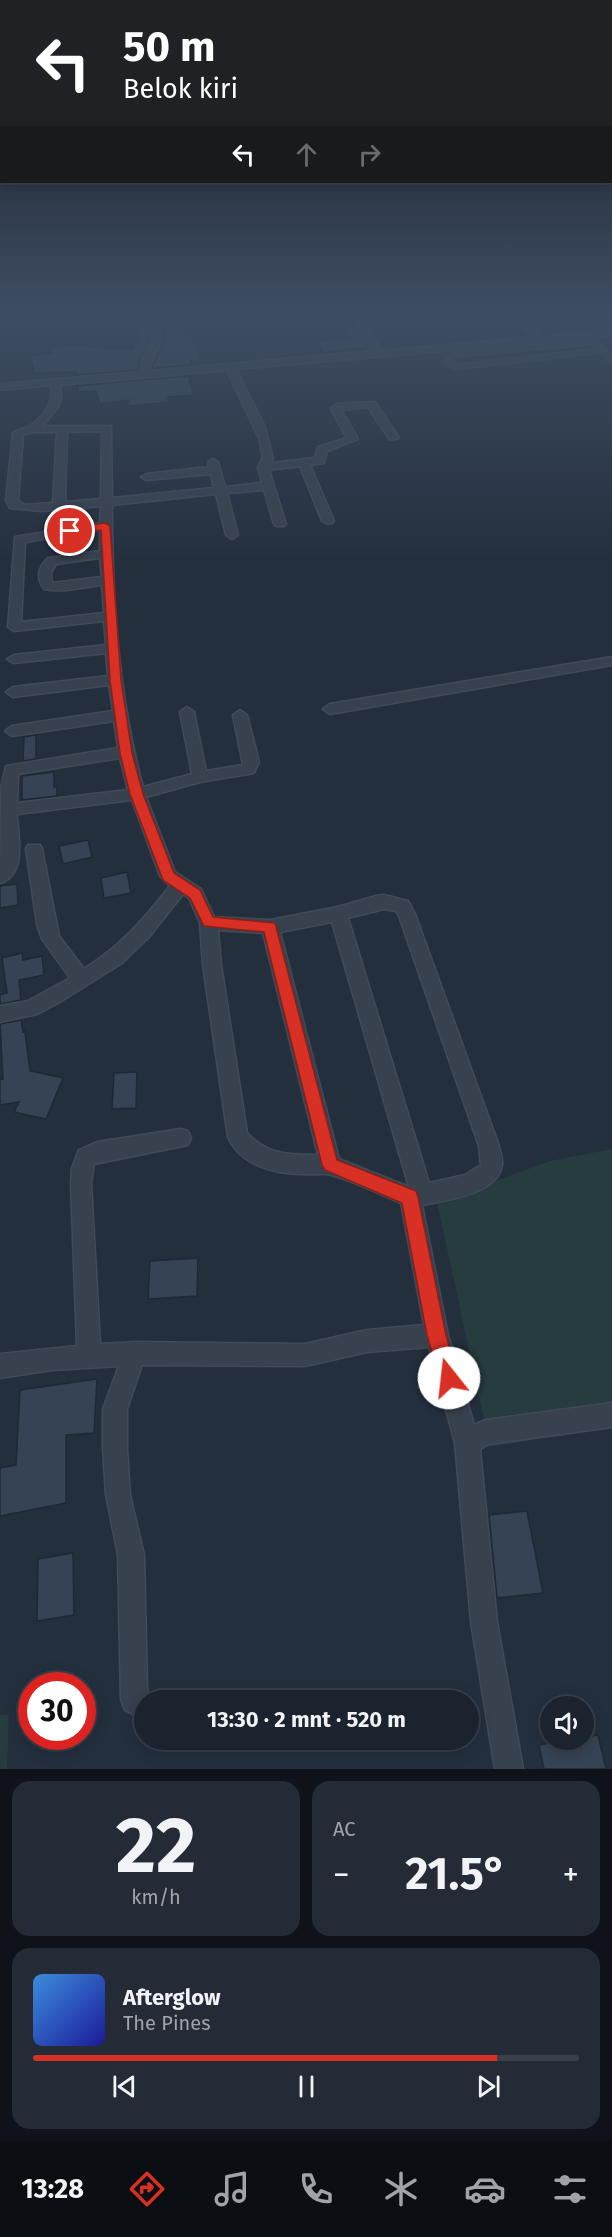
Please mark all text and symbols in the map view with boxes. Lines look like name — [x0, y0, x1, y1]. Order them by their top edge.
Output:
text: 50 m — [123, 22, 216, 72]
icon: left — [24, 24, 102, 102]
text: Belok kiri — [123, 73, 238, 105]
icon: left — [227, 138, 260, 171]
icon: ahead — [290, 138, 323, 171]
icon: right — [353, 138, 386, 171]
pin — [44, 505, 95, 556]
icon: arrive — [53, 514, 86, 547]
position arrow — [417, 1346, 481, 1410]
speed limit sign: 30 — [18, 1672, 96, 1750]
map controls — [540, 1696, 594, 1750]
button: sound — [540, 1696, 594, 1750]
text: 13:30 · 2 mnt · 520 m — [207, 1706, 406, 1733]
text: 22 — [116, 1799, 196, 1893]
text: AC — [333, 1817, 355, 1841]
text: 21.5° — [405, 1847, 507, 1901]
text: − — [333, 1855, 350, 1895]
text: + — [563, 1855, 579, 1895]
text: km/h — [131, 1885, 181, 1909]
text: Afterglow — [123, 1984, 220, 2011]
text: The Pines — [123, 2011, 210, 2035]
icon: previous — [108, 2070, 141, 2103]
icon: pause — [290, 2070, 323, 2103]
icon: next — [472, 2070, 505, 2103]
icon: directions — [126, 2168, 168, 2210]
icon: music — [211, 2168, 253, 2210]
icon: phone — [295, 2168, 337, 2210]
icon: climate — [380, 2168, 422, 2210]
icon: car — [464, 2168, 506, 2210]
icon: filters — [549, 2168, 591, 2210]
text: 13:28 — [21, 2173, 84, 2205]

